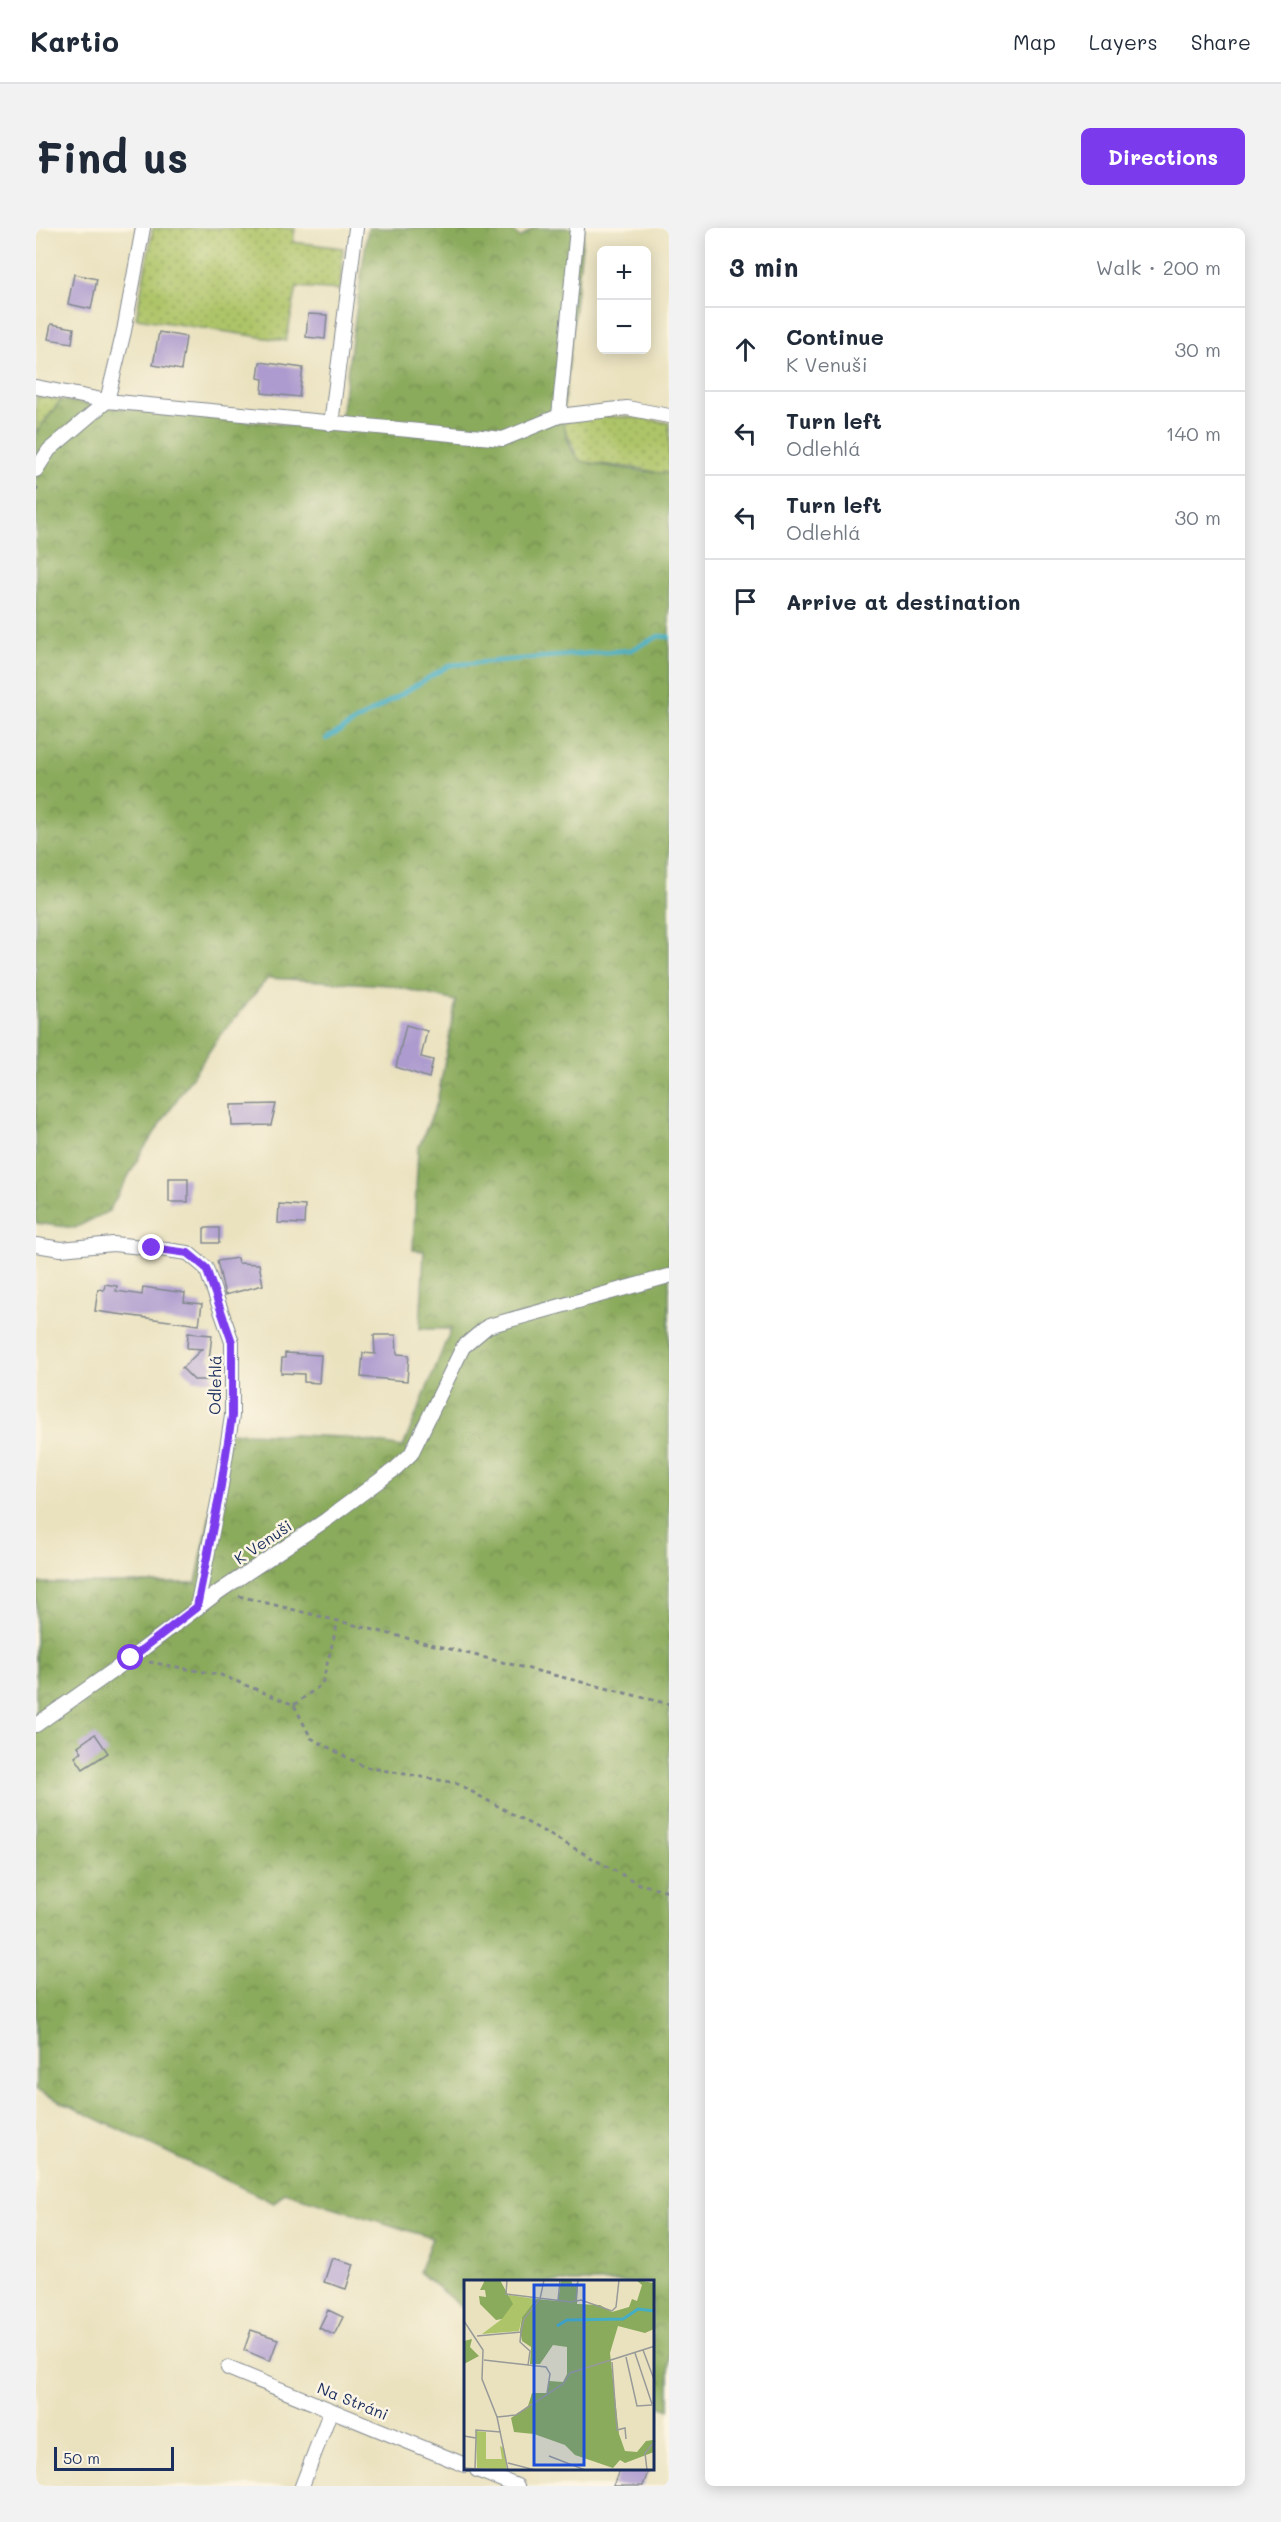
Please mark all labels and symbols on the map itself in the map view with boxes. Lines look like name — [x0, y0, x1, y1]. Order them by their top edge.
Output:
route end — [138, 1234, 164, 1260]
street label: Odlehlá — [203, 1355, 226, 1415]
street label: K Venuši — [230, 1515, 296, 1569]
route start — [117, 1644, 143, 1670]
inset map — [464, 2280, 654, 2471]
street label: Na Stráni — [315, 2377, 392, 2424]
scale bar — [54, 2444, 174, 2472]

